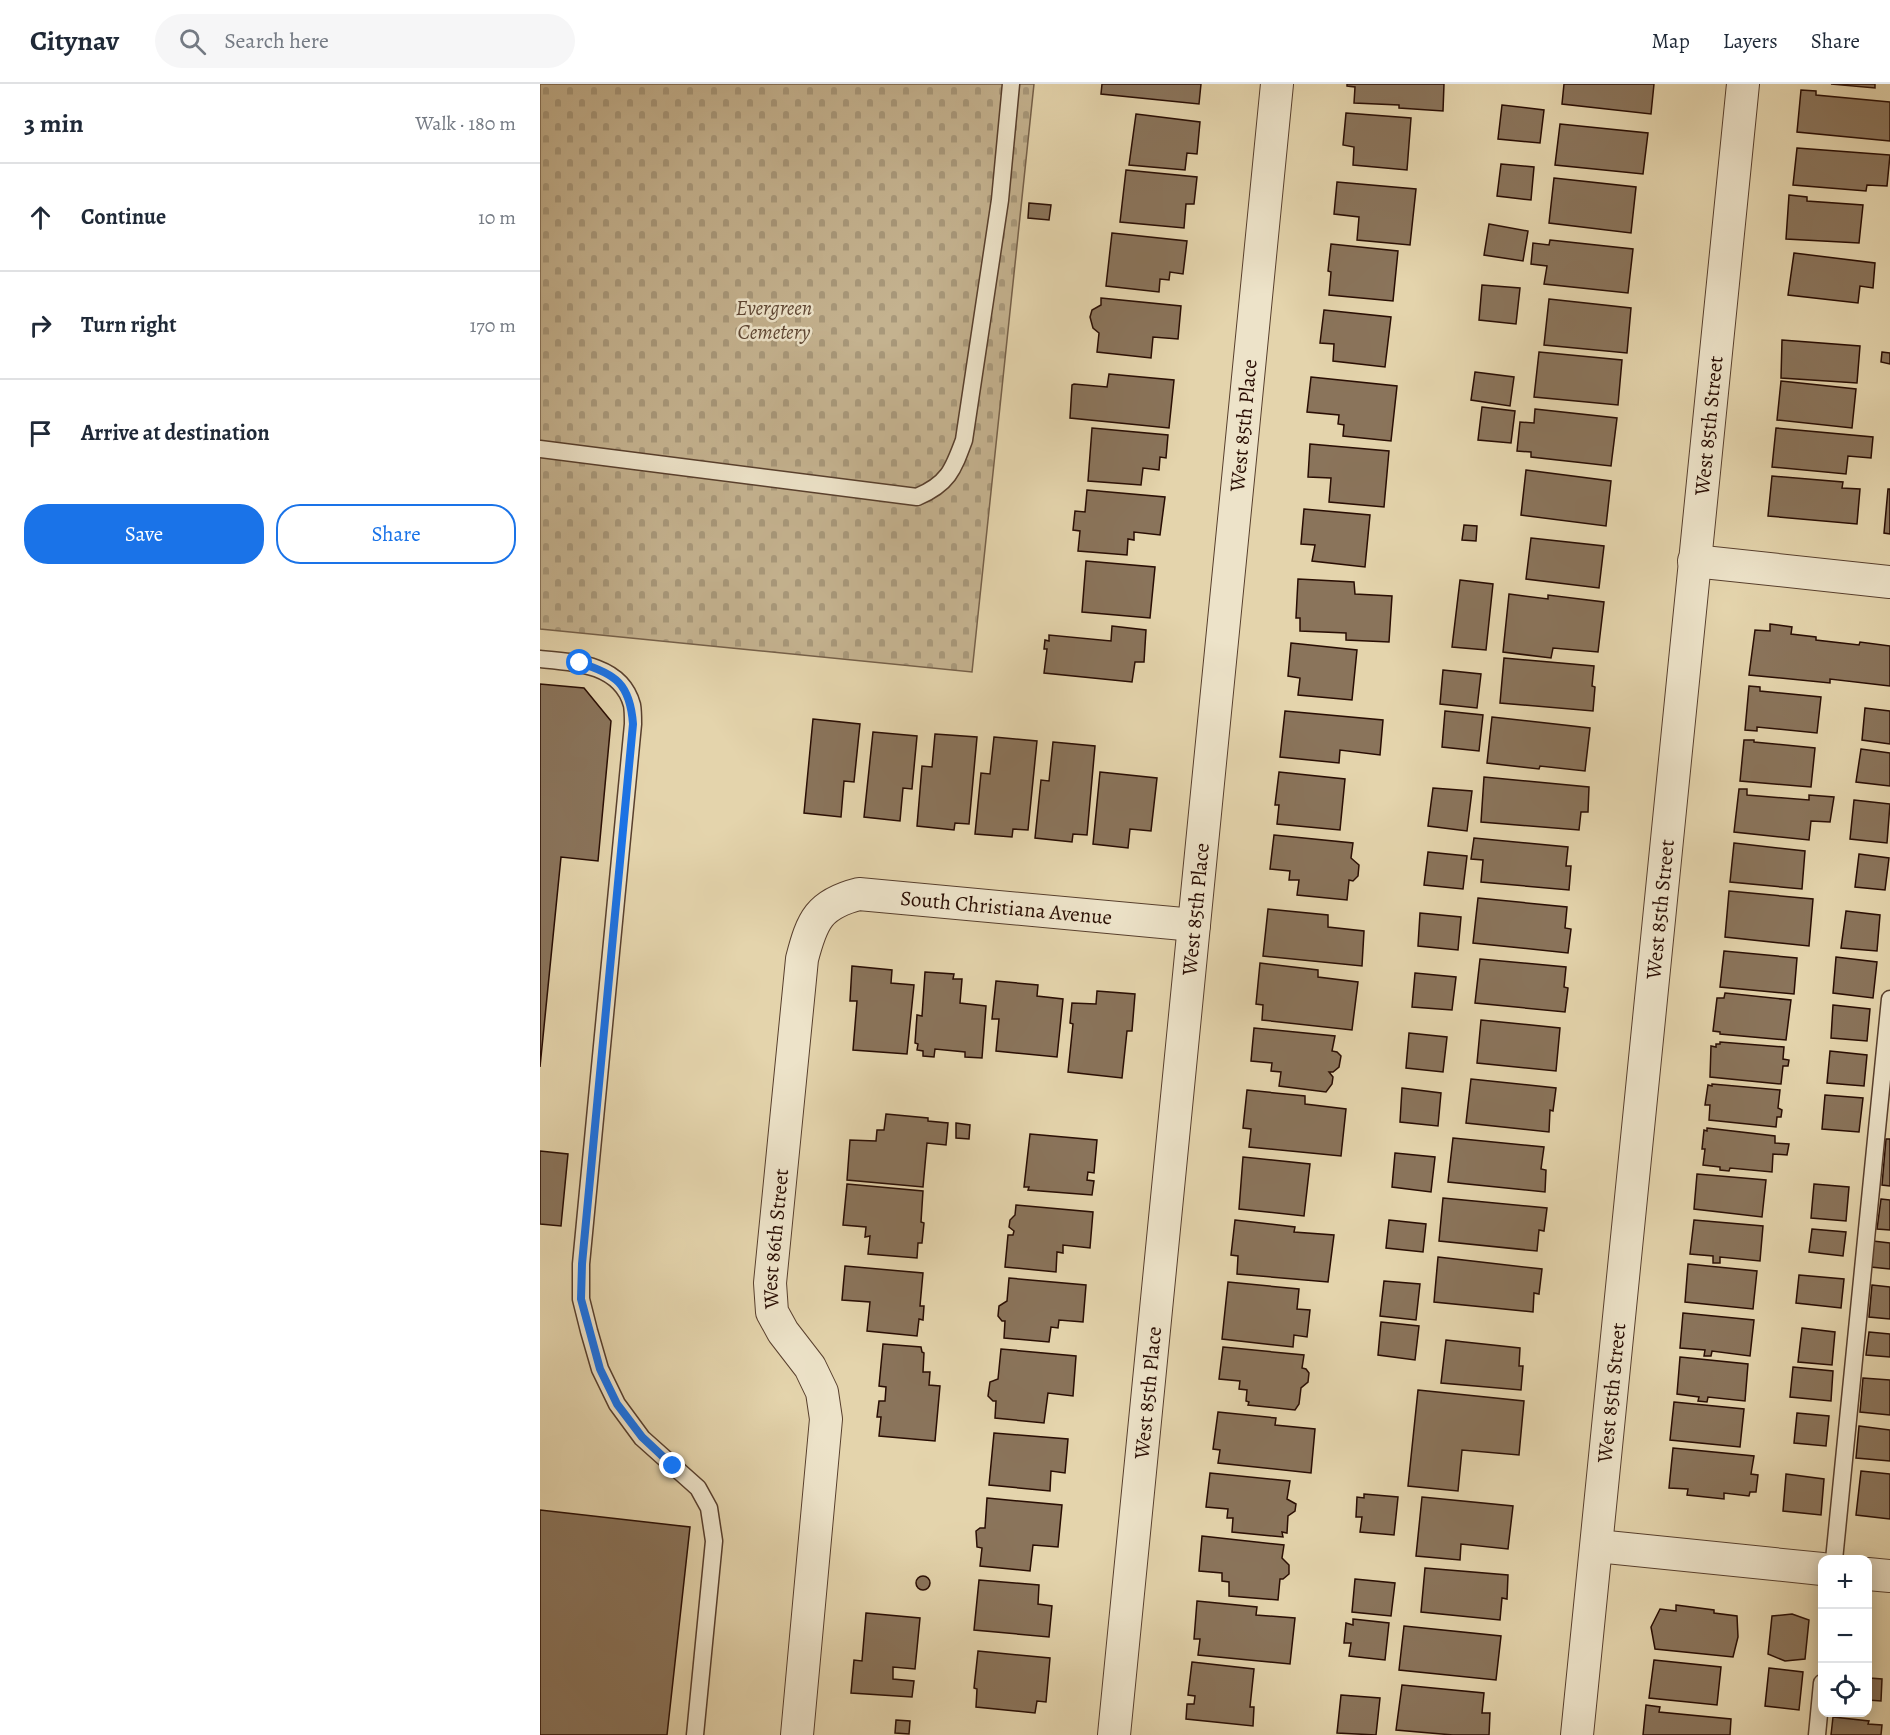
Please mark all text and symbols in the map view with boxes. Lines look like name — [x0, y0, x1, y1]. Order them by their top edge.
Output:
search box — [155, 14, 575, 68]
text: Citynav — [30, 22, 119, 60]
icon: search — [176, 25, 209, 58]
text: Search here — [224, 26, 329, 56]
text: Map — [1651, 27, 1690, 55]
text: Layers — [1723, 27, 1778, 55]
text: Share — [1811, 27, 1860, 55]
text: 3 min — [24, 106, 84, 141]
text: Walk · 180 m — [415, 110, 516, 137]
icon: ahead — [24, 201, 57, 234]
text: Continue — [81, 202, 166, 232]
text: 10 m — [478, 204, 516, 231]
park label: Evergreen Cemetery — [736, 294, 812, 346]
icon: right — [24, 309, 57, 342]
text: Turn right — [81, 310, 177, 340]
text: 170 m — [470, 312, 516, 339]
street label: West 85th Street — [1688, 354, 1730, 498]
street label: West 85th Place — [1223, 358, 1264, 494]
icon: arrive — [24, 417, 57, 450]
text: Arrive at destination — [81, 418, 270, 448]
button: Save — [24, 504, 264, 564]
button: Share — [276, 504, 516, 564]
route start — [566, 649, 592, 675]
street label: West 85th Street — [1639, 838, 1681, 981]
street label: West 85th Place — [1175, 841, 1216, 978]
street label: South Christiana Avenue — [899, 884, 1113, 931]
street label: West 86th Street — [756, 1167, 795, 1311]
street label: West 85th Street — [1590, 1321, 1632, 1465]
street label: West 85th Place — [1127, 1325, 1168, 1461]
route end — [659, 1452, 685, 1478]
map controls — [1818, 1555, 1872, 1717]
button: + — [1818, 1555, 1872, 1609]
button: − — [1818, 1609, 1872, 1663]
button: locate — [1818, 1663, 1872, 1717]

